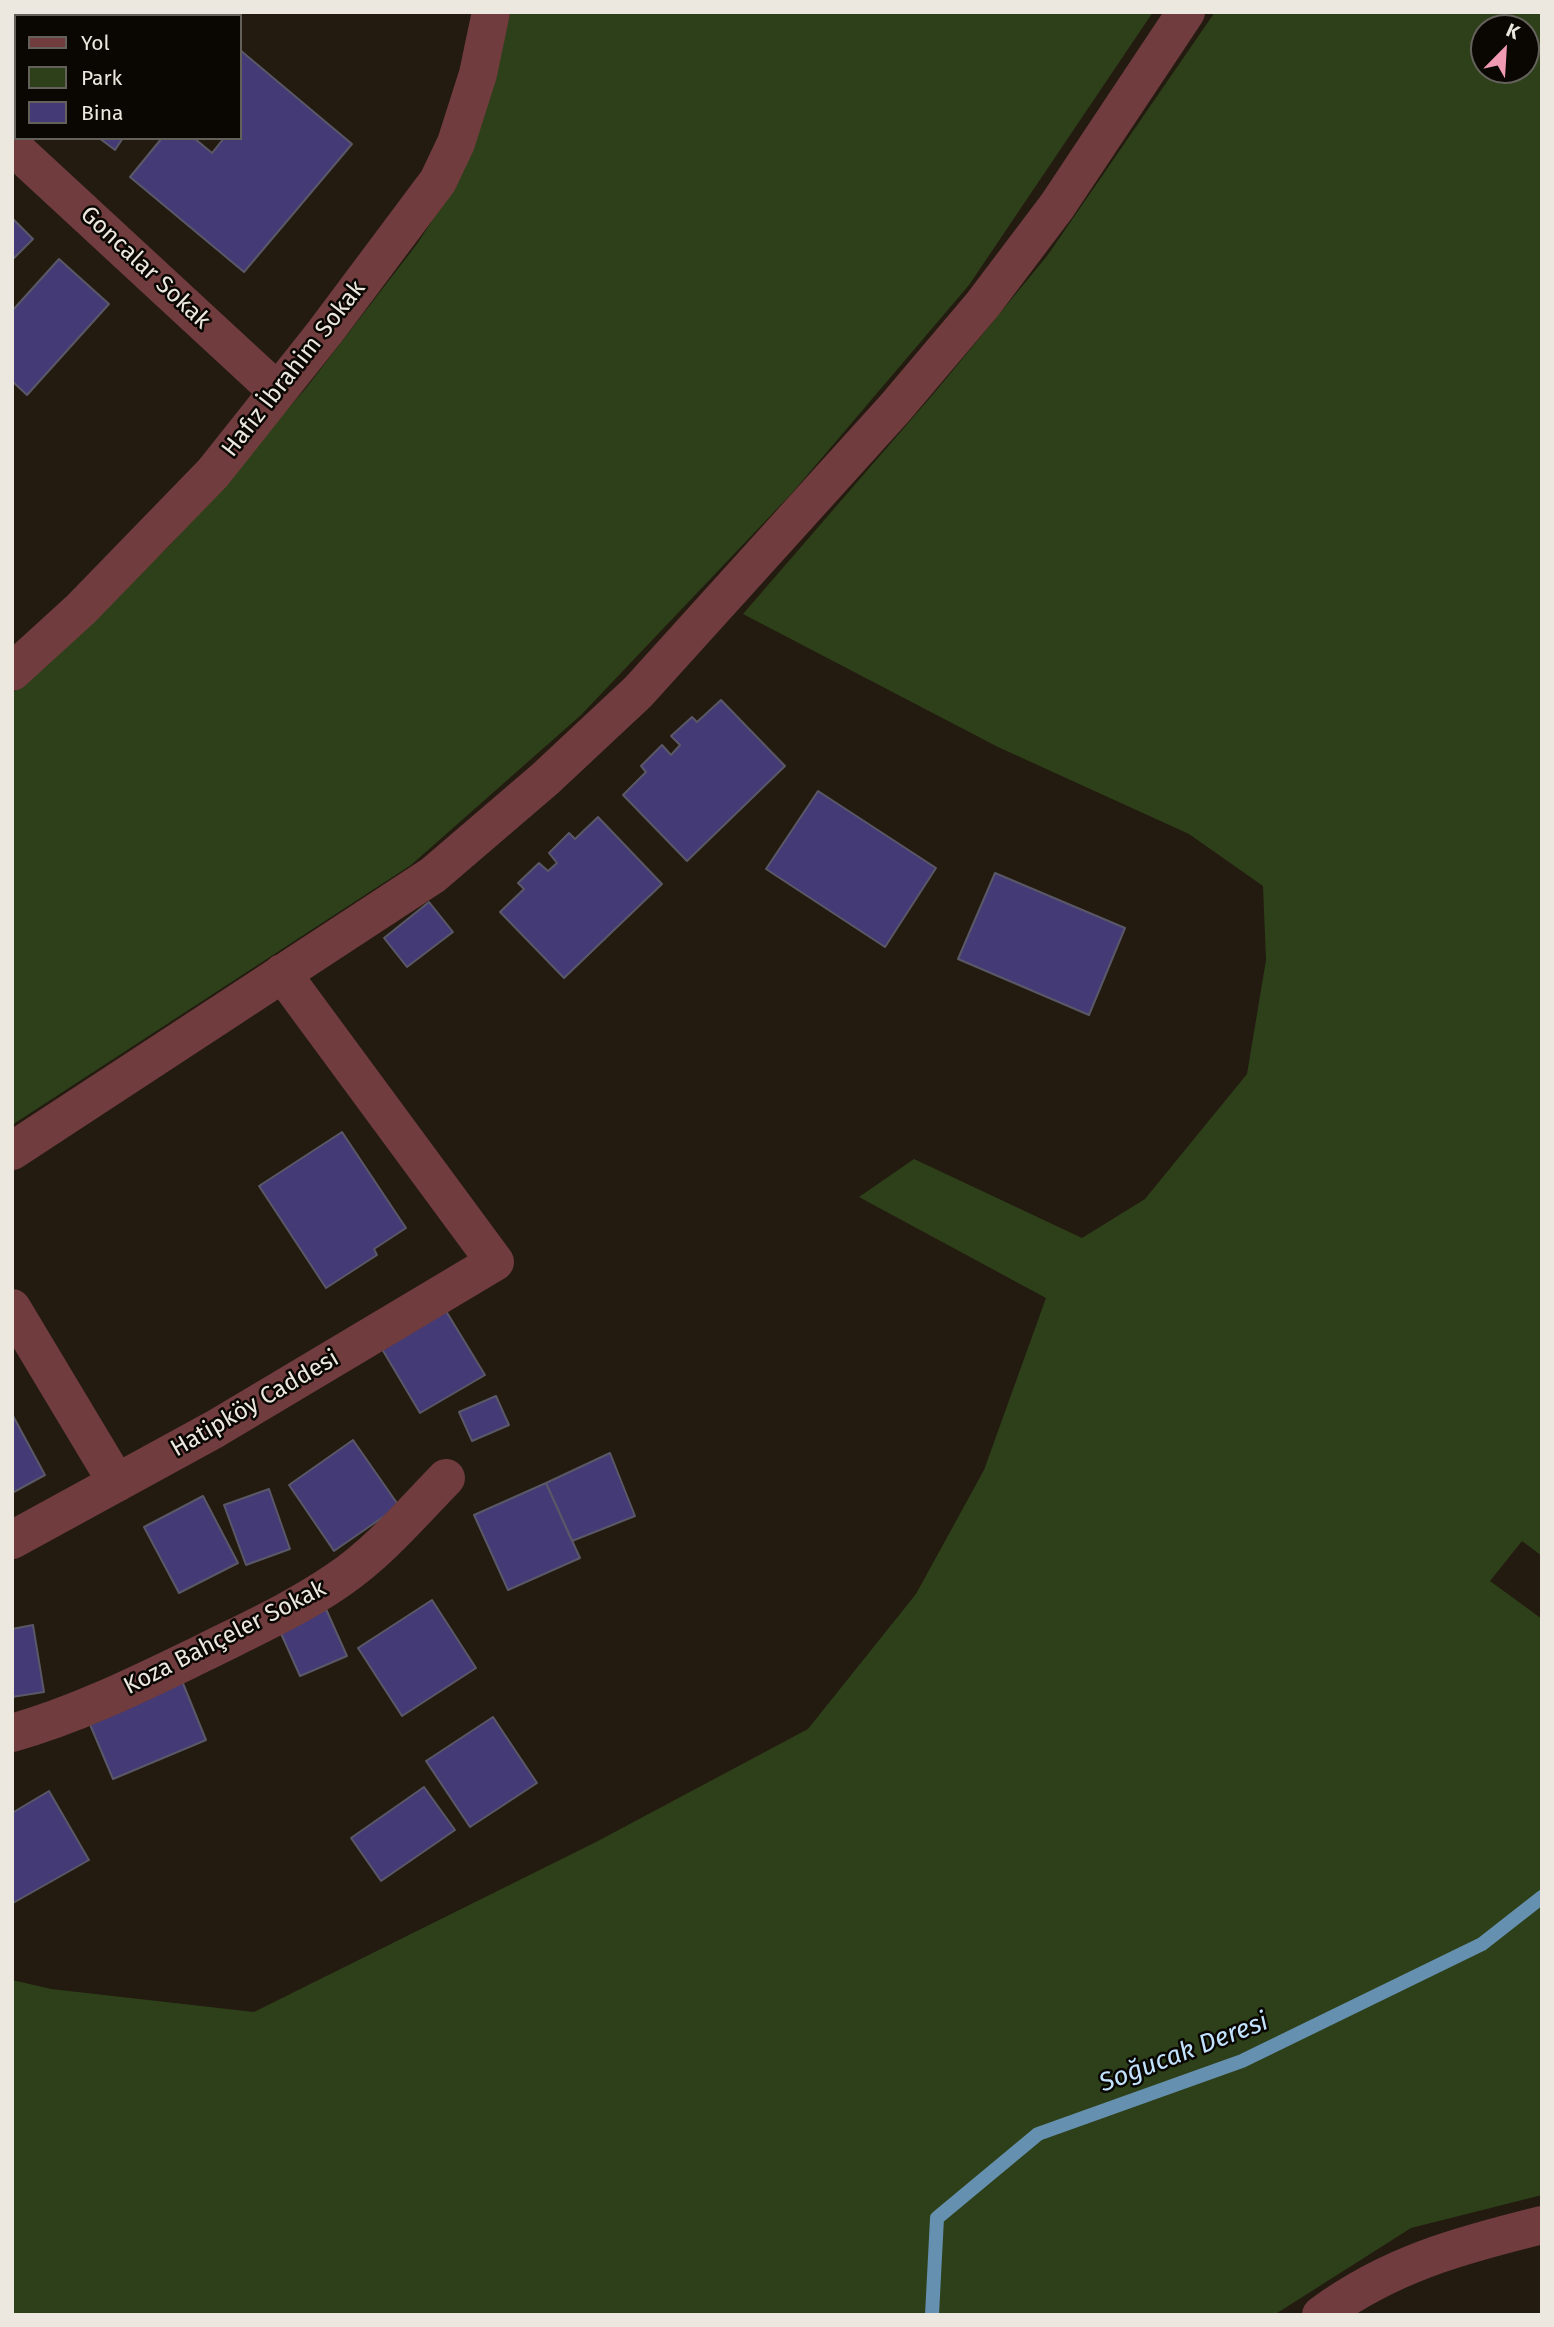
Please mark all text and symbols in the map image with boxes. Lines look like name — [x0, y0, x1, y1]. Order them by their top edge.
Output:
legend — [14, 14, 242, 140]
north arrow — [1470, 14, 1540, 84]
text: K — [1503, 18, 1523, 44]
text: Yol — [81, 30, 110, 56]
text: Park — [81, 65, 122, 91]
text: Bina — [81, 100, 123, 126]
street label: Goncalar Sokak — [74, 200, 216, 336]
street label: Hafız İbrahim Sokak — [216, 275, 372, 463]
street label: Hatipköy Caddesi — [166, 1344, 344, 1464]
street label: Koza Bahçeler Sokak — [119, 1575, 331, 1701]
water label: Soğucak Deresi — [1095, 2006, 1273, 2100]

